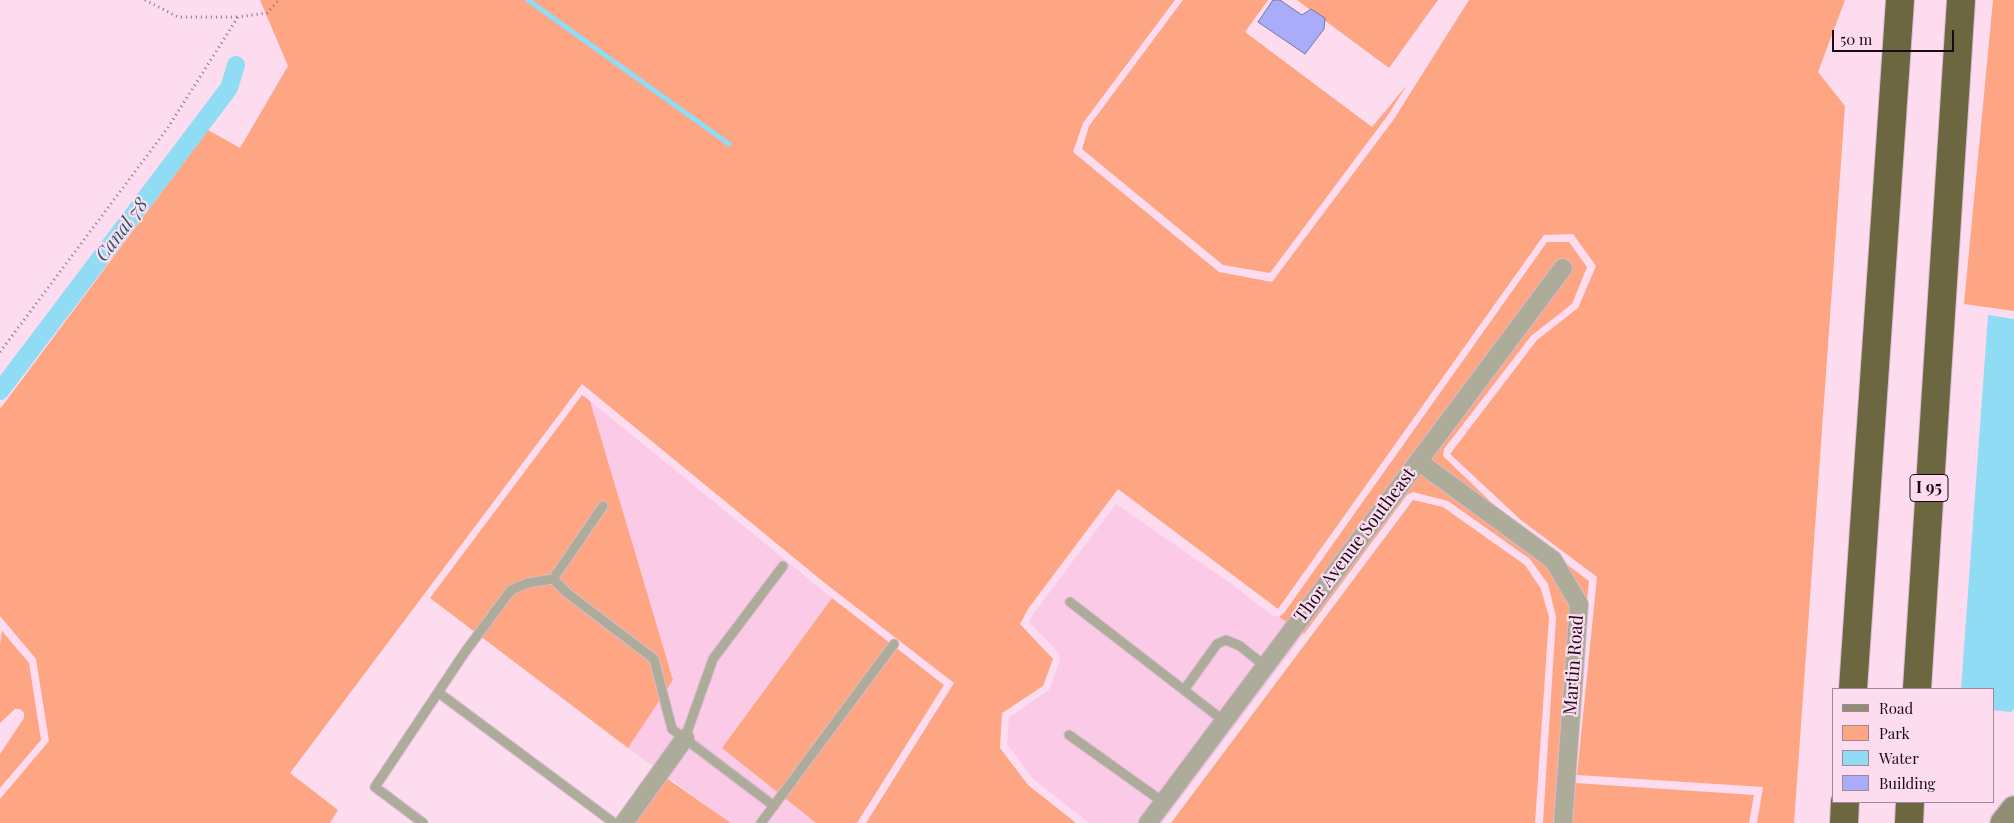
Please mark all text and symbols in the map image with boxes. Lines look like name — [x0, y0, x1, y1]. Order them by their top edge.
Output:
scale bar — [1834, 20, 1956, 52]
text: 50 m — [1840, 29, 1872, 49]
water label: Canal 78 — [91, 194, 153, 266]
street label: Thor Avenue Southeast — [1290, 464, 1420, 626]
road number: I 95 — [1910, 474, 1948, 502]
street label: Martin Road — [1560, 614, 1588, 716]
legend — [1832, 688, 1994, 803]
text: Road — [1879, 698, 1913, 718]
text: Park — [1879, 723, 1910, 743]
text: Water — [1879, 748, 1919, 768]
text: Building — [1879, 773, 1935, 793]

